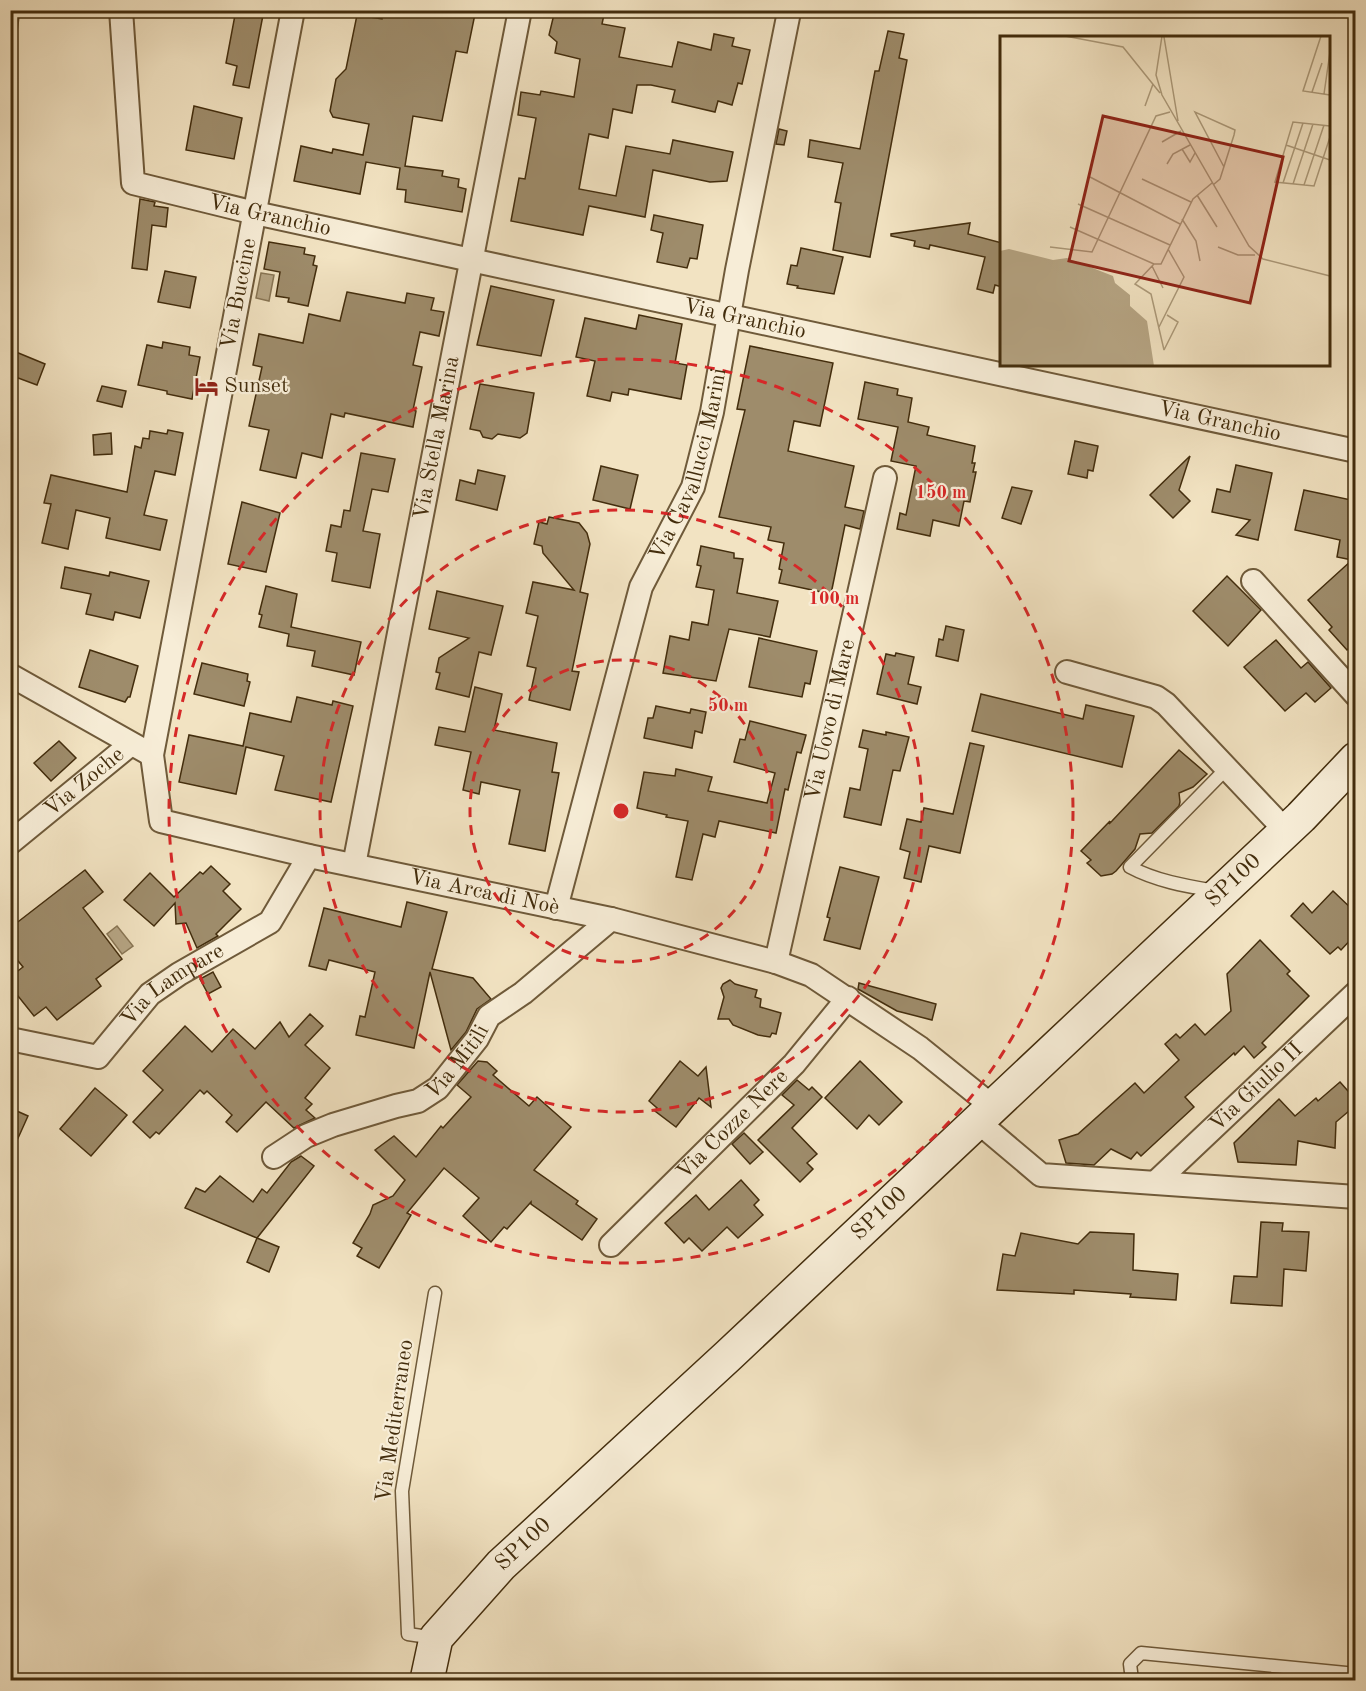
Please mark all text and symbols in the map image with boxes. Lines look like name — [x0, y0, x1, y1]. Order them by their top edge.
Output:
inset map — [1000, 36, 1330, 366]
street label: Via Granchio — [206, 191, 333, 240]
street label: Via Buccine — [217, 236, 261, 352]
street label: Via Granchio — [681, 295, 808, 343]
street label: Via Stella Marina — [410, 354, 464, 522]
street label: Via Cavallucci Marini — [646, 366, 731, 564]
hotel icon: Sunset — [193, 373, 219, 399]
place label: Sunset — [224, 375, 289, 397]
street label: Via Granchio — [1156, 398, 1283, 446]
text: 150 m — [916, 484, 966, 502]
text: 100 m — [809, 590, 859, 608]
street label: Via Uovo di Mare — [802, 637, 859, 803]
text: 50 m — [708, 697, 748, 715]
street label: Via Zoche — [40, 743, 128, 821]
centre of rings — [611, 801, 631, 821]
street label: SP100 — [1201, 850, 1265, 912]
street label: Via Arca di Noè — [407, 866, 562, 919]
street label: Via Lampare — [117, 940, 228, 1031]
street label: Via Mitili — [422, 1021, 493, 1104]
street label: Via Giulio II — [1206, 1038, 1307, 1136]
street label: Via Cozze Nere — [673, 1065, 792, 1184]
street label: SP100 — [847, 1183, 911, 1245]
street label: Via Mediterraneo — [373, 1338, 417, 1504]
street label: SP100 — [491, 1514, 555, 1575]

